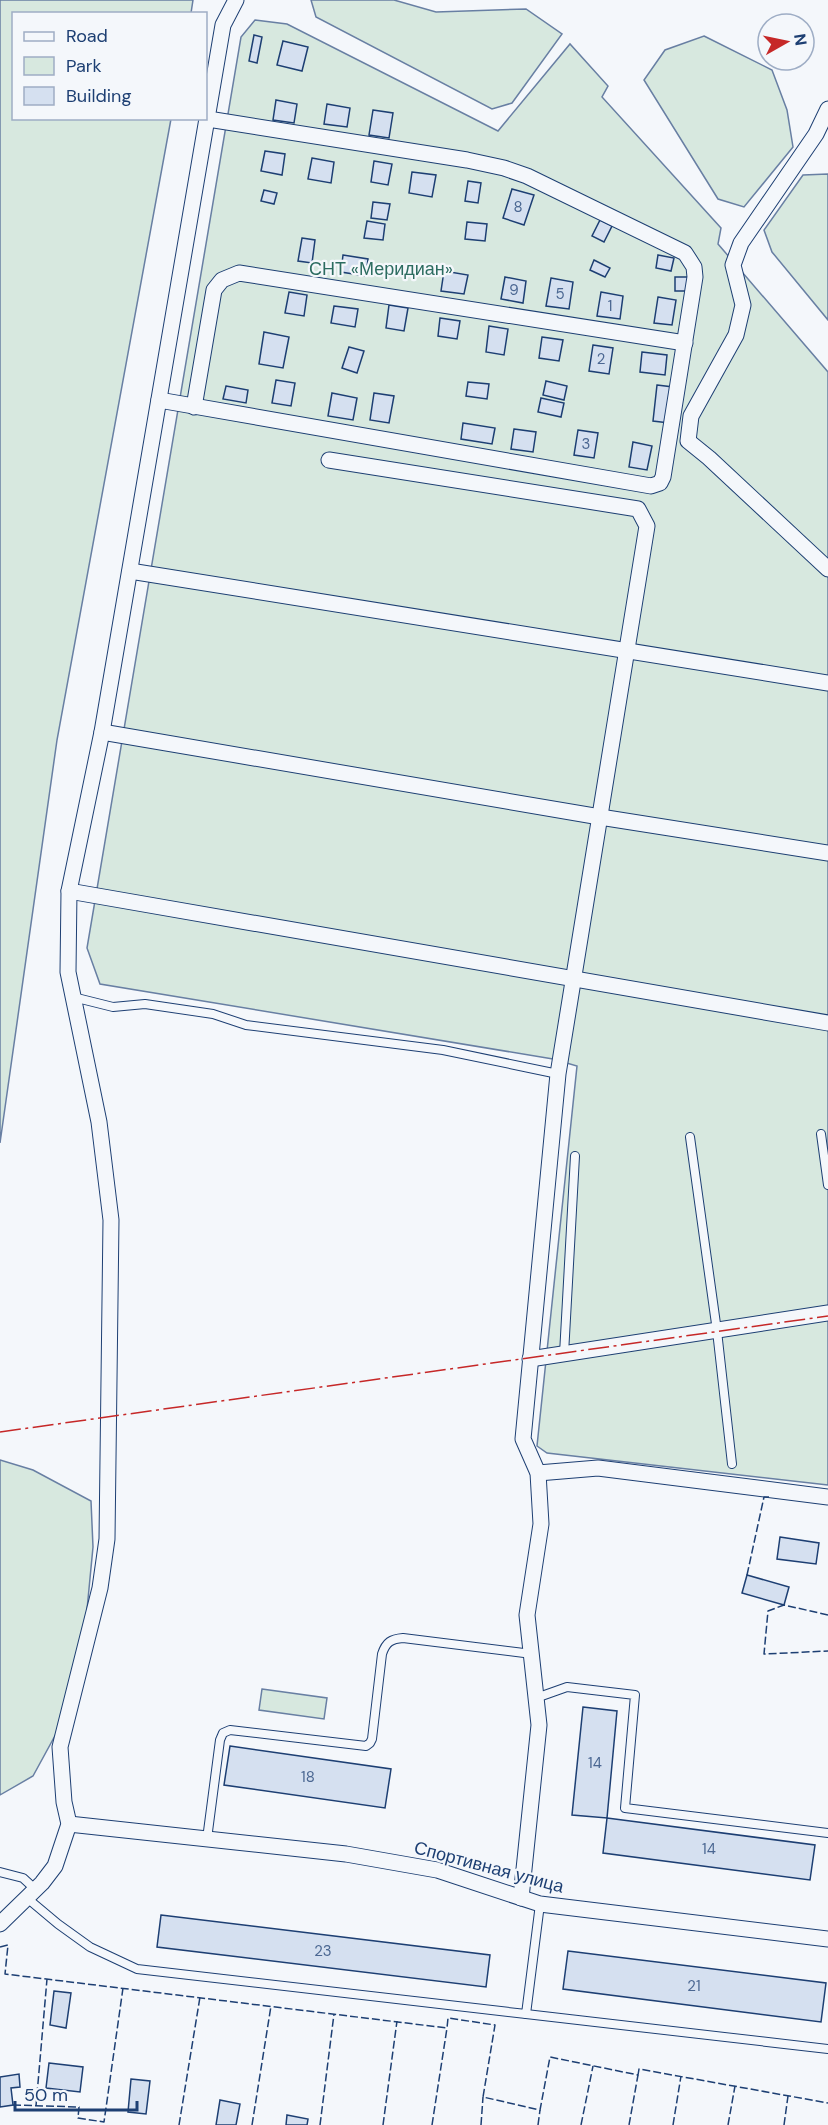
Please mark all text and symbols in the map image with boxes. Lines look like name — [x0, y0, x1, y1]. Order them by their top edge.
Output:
legend — [12, 12, 207, 120]
north arrow — [756, 12, 816, 72]
text: Road — [66, 24, 108, 48]
text: N — [789, 32, 812, 47]
text: Park — [66, 54, 102, 78]
text: Building — [66, 84, 131, 108]
house number: 8 — [513, 197, 523, 217]
park label: СНТ «Меридиан» — [309, 257, 453, 281]
house number: 9 — [509, 280, 519, 300]
house number: 5 — [555, 284, 565, 304]
house number: 1 — [608, 296, 612, 316]
house number: 2 — [597, 349, 605, 369]
house number: 3 — [582, 434, 590, 454]
house number: 14 — [588, 1753, 602, 1773]
house number: 18 — [301, 1767, 315, 1787]
street label: Спортивная улица — [411, 1835, 568, 1899]
house number: 14 — [702, 1839, 716, 1859]
house number: 23 — [314, 1941, 332, 1961]
house number: 21 — [687, 1976, 701, 1996]
scale bar — [15, 2074, 136, 2112]
text: 50 m — [24, 2083, 68, 2107]

